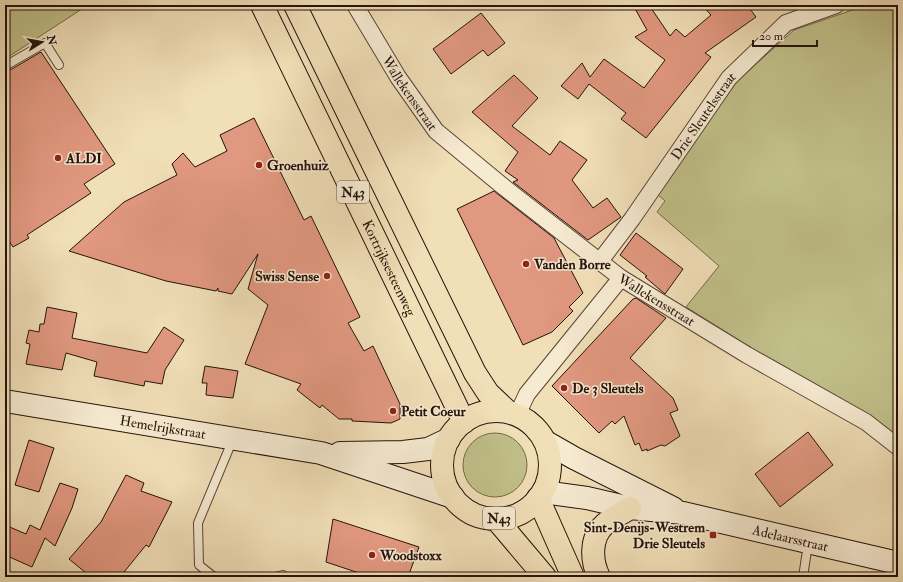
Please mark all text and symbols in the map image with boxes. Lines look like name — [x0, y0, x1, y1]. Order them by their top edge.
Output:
north arrow — [22, 22, 62, 62]
scale bar — [753, 22, 817, 48]
text: 20 m — [759, 29, 784, 44]
text: N — [44, 33, 59, 47]
street label: Wallekensstraat — [378, 52, 441, 135]
street label: Drie Sleutelsstraat — [667, 68, 740, 163]
place label: ALDI — [65, 150, 102, 167]
marker: ALDI — [53, 153, 63, 163]
place label: Groenhuiz — [267, 157, 329, 174]
marker: Groenhuiz — [254, 160, 264, 170]
road number: N43 — [337, 181, 369, 203]
street label: Kortrijksesteenweg — [358, 217, 420, 320]
place label: Vanden Borre — [533, 256, 611, 273]
marker: Vanden Borre — [521, 259, 531, 269]
place label: Swiss Sense — [255, 268, 319, 285]
street label: Wallekensstraat — [614, 270, 698, 330]
marker: Swiss Sense — [322, 271, 332, 281]
place label: De 3 Sleutels — [572, 380, 644, 397]
marker: De 3 Sleutels — [559, 383, 569, 393]
place label: Petit Coeur — [401, 403, 466, 420]
marker: Petit Coeur — [388, 406, 398, 416]
street label: Hemelrijkstraat — [119, 412, 207, 443]
road number: N43 — [483, 507, 515, 529]
place label: Sint-Denijs-Westrem Drie Sleutels — [584, 519, 705, 552]
street label: Adelaarsstraat — [750, 521, 830, 556]
marker: Sint-Denijs-Westrem Drie Sleutels — [708, 530, 718, 540]
place label: Woodstoxx — [379, 547, 442, 564]
marker: Woodstoxx — [367, 550, 377, 560]

